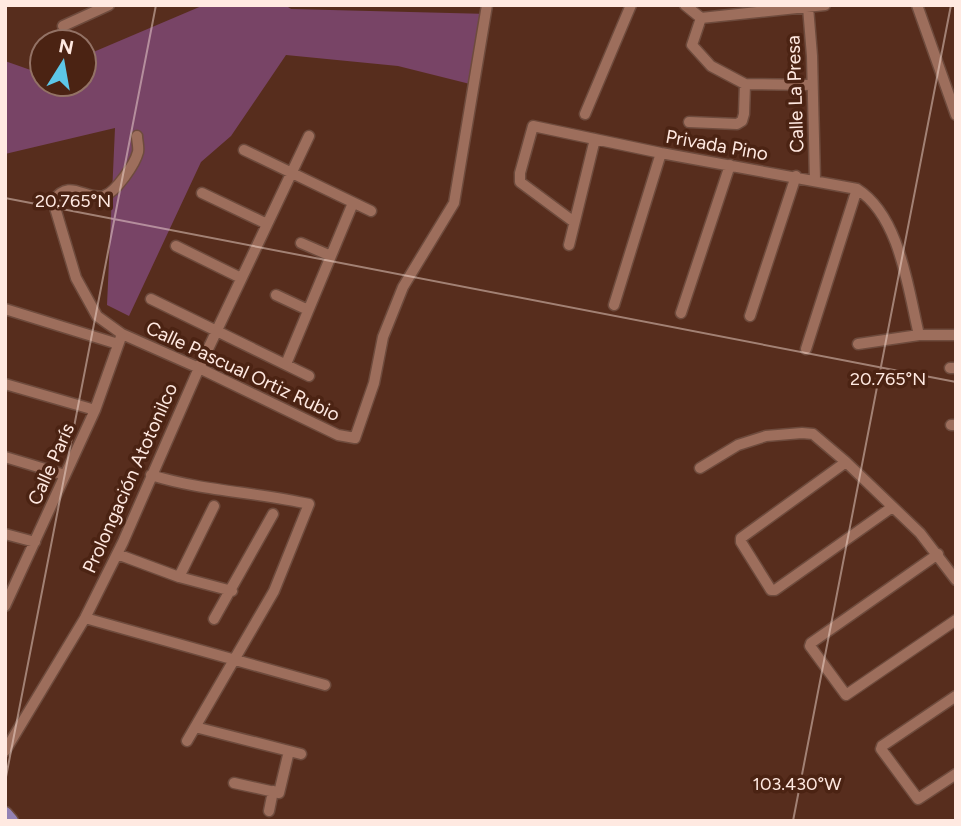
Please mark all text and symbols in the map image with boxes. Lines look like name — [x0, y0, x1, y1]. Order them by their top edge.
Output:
north arrow — [28, 28, 98, 98]
text: N — [57, 34, 76, 59]
street label: Calle La Presa — [781, 35, 809, 153]
street label: Privada Pino — [664, 125, 770, 165]
text: 20.765°N — [35, 190, 111, 212]
street label: Calle Pascual Ortiz Rubio — [142, 316, 344, 426]
text: 20.765°N — [850, 368, 926, 390]
street label: Prolongación Atotonilco — [78, 379, 182, 577]
street label: Calle París — [23, 419, 79, 508]
text: 103.430°W — [753, 773, 842, 795]

